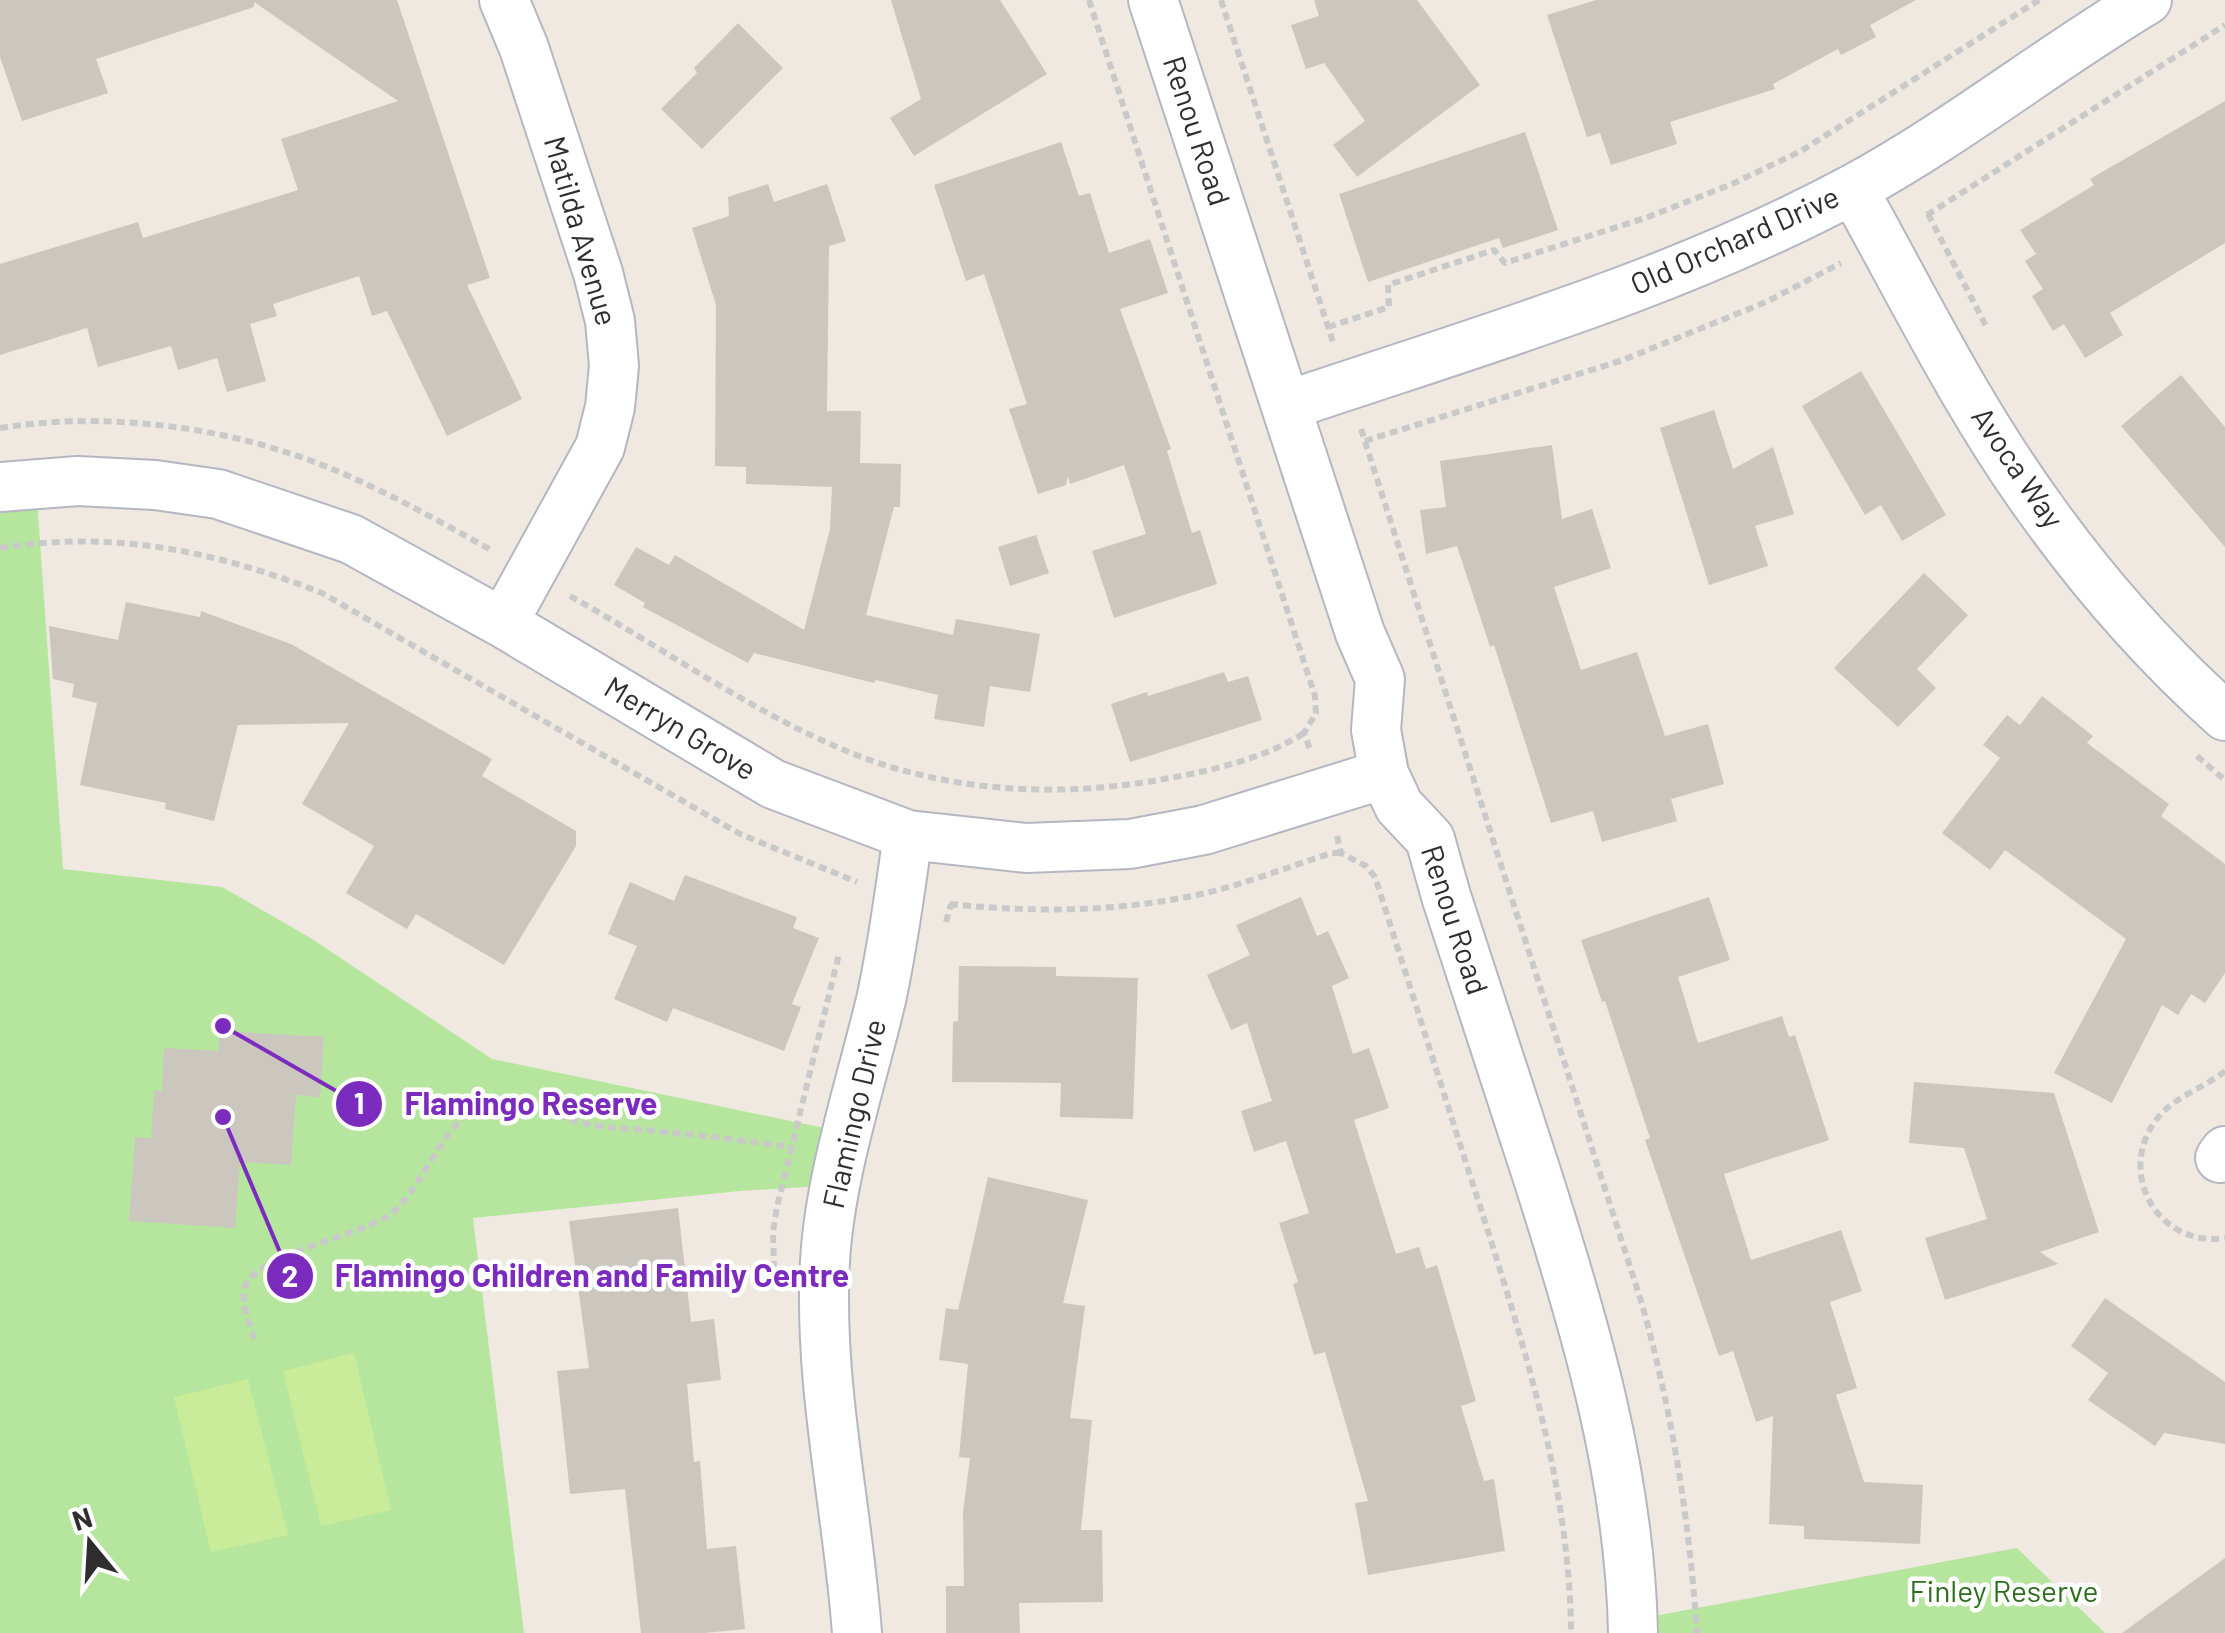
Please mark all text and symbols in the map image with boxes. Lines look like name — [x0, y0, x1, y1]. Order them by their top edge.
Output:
street label: Renou Road — [1157, 51, 1239, 210]
street label: Matilda Avenue — [538, 132, 626, 329]
street label: Old Orchard Drive — [1624, 177, 1844, 301]
street label: Avoca Way — [1965, 399, 2072, 534]
street label: Merryn Grove — [599, 668, 763, 787]
street label: Renou Road — [1415, 840, 1497, 999]
street label: Flamingo Drive — [814, 1015, 892, 1212]
callout: Flamingo Reserve — [334, 1073, 677, 1135]
text: Flamingo Reserve — [405, 1083, 657, 1121]
text: 1 — [354, 1084, 364, 1120]
callout: Flamingo Children and Family Centre — [265, 1245, 869, 1307]
text: Flamingo Children and Family Centre — [335, 1255, 849, 1293]
text: 2 — [282, 1257, 298, 1293]
north arrow — [40, 1493, 140, 1593]
text: N — [68, 1499, 96, 1537]
park label: Finley Reserve — [1909, 1572, 2099, 1608]

